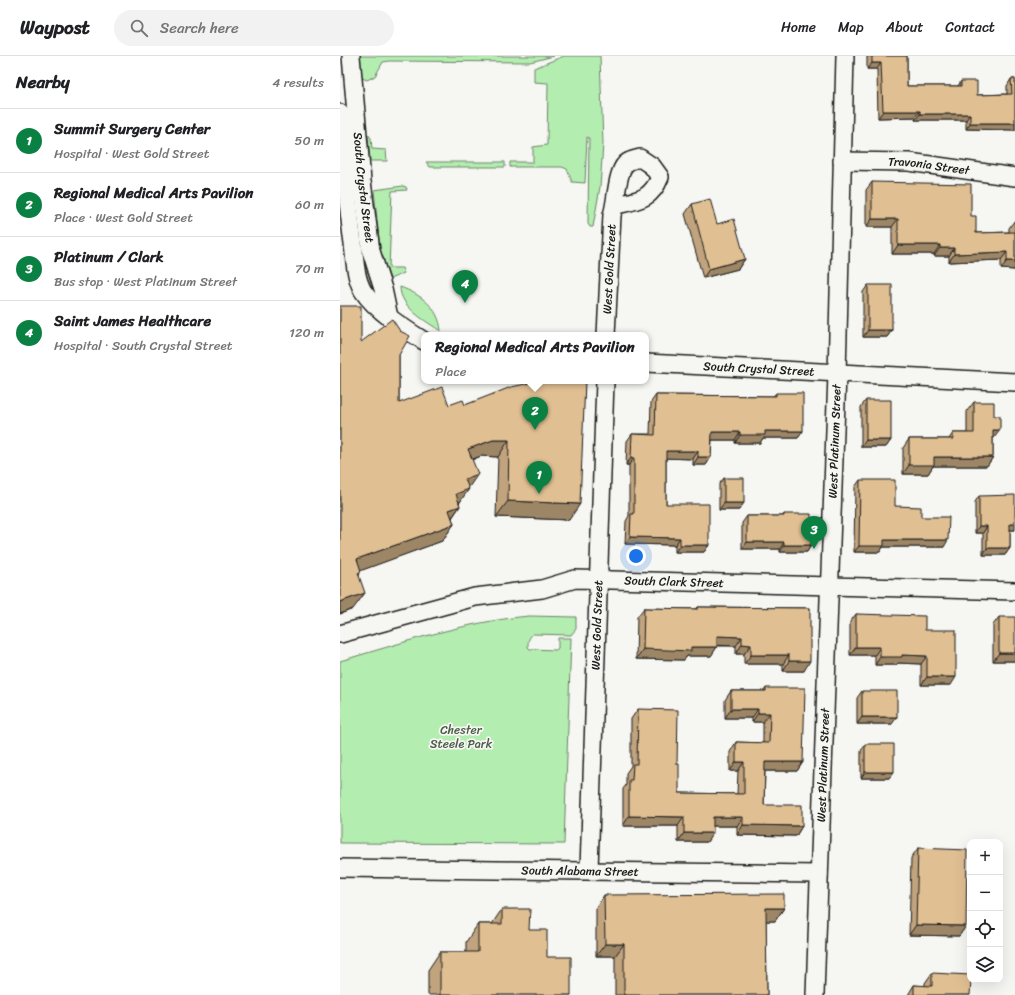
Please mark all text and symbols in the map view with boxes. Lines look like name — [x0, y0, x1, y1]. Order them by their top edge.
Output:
search box — [114, 10, 394, 46]
text: Waypost — [20, 11, 90, 44]
text: Search here — [160, 15, 239, 41]
text: Home — [781, 15, 816, 40]
text: Map — [838, 15, 864, 40]
text: About — [886, 15, 923, 40]
text: Contact — [945, 15, 995, 40]
icon: search — [128, 17, 150, 39]
text: Nearby — [16, 67, 70, 97]
text: 4 results — [272, 71, 324, 94]
text: Summit Surgery Center — [54, 116, 210, 142]
text: 1 — [26, 129, 32, 152]
text: 50 m — [294, 129, 324, 152]
street label: South Crystal Street — [347, 131, 381, 244]
text: Hospital · West Gold Street — [54, 142, 209, 165]
street label: Travonia Street — [888, 151, 972, 182]
text: Regional Medical Arts Pavilion — [54, 180, 253, 206]
text: 2 — [25, 193, 33, 216]
text: 60 m — [295, 193, 324, 216]
text: Place · West Gold Street — [54, 206, 193, 229]
street label: West Gold Street — [596, 224, 623, 315]
text: Platinum / Clark — [54, 244, 164, 270]
text: 3 — [25, 257, 33, 280]
text: 70 m — [295, 257, 324, 280]
text: Bus stop · West Platinum Street — [54, 270, 237, 293]
pin: 4 — [452, 270, 478, 303]
text: Saint James Healthcare — [54, 308, 211, 334]
text: 4 — [25, 321, 33, 344]
text: 120 m — [289, 321, 324, 344]
popup — [421, 332, 649, 384]
text: Hospital · South Crystal Street — [54, 334, 232, 357]
text: Regional Medical Arts Pavilion — [435, 334, 635, 360]
street label: South Crystal Street — [703, 355, 815, 383]
text: Place — [435, 360, 467, 383]
street label: West Platinum Street — [822, 383, 848, 499]
pin: 2 — [522, 397, 548, 430]
pin: 1 — [526, 461, 552, 494]
pin: 3 — [801, 516, 827, 549]
your location — [626, 546, 646, 566]
street label: South Clark Street — [624, 569, 724, 594]
street label: West Gold Street — [585, 580, 609, 670]
street label: West Platinum Street — [810, 707, 836, 823]
park label: Chester Steele Park — [430, 719, 493, 755]
map controls — [967, 839, 1003, 983]
button: + — [967, 839, 1003, 875]
street label: South Alabama Street — [521, 859, 639, 883]
button: − — [967, 875, 1003, 911]
button: locate — [967, 911, 1003, 947]
button: layers — [967, 947, 1003, 983]

